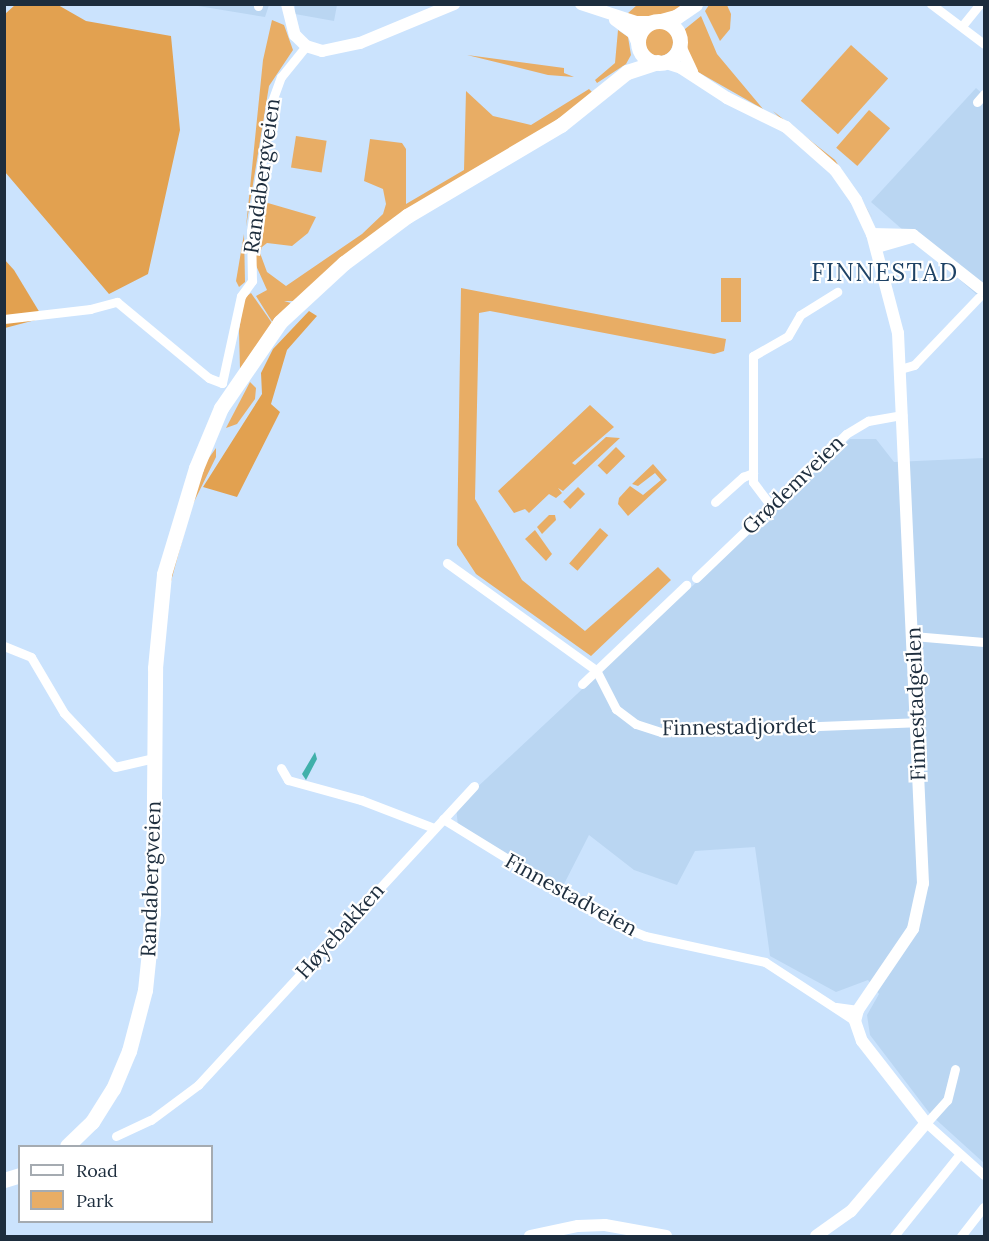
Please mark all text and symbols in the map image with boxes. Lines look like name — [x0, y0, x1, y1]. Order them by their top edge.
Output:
street label: Randabergveien — [239, 97, 285, 255]
district label: FINNESTAD — [811, 259, 959, 287]
street label: Grødemveien — [737, 430, 849, 540]
street label: Finnestadgeilen — [901, 627, 931, 781]
street label: Finnestadjordet — [662, 713, 816, 741]
street label: Randabergveien — [136, 800, 166, 958]
street label: Finnestadveien — [501, 848, 641, 942]
street label: Høyebakken — [291, 878, 389, 984]
legend — [18, 1145, 213, 1223]
text: Road — [76, 1159, 118, 1182]
text: Park — [76, 1189, 113, 1212]

